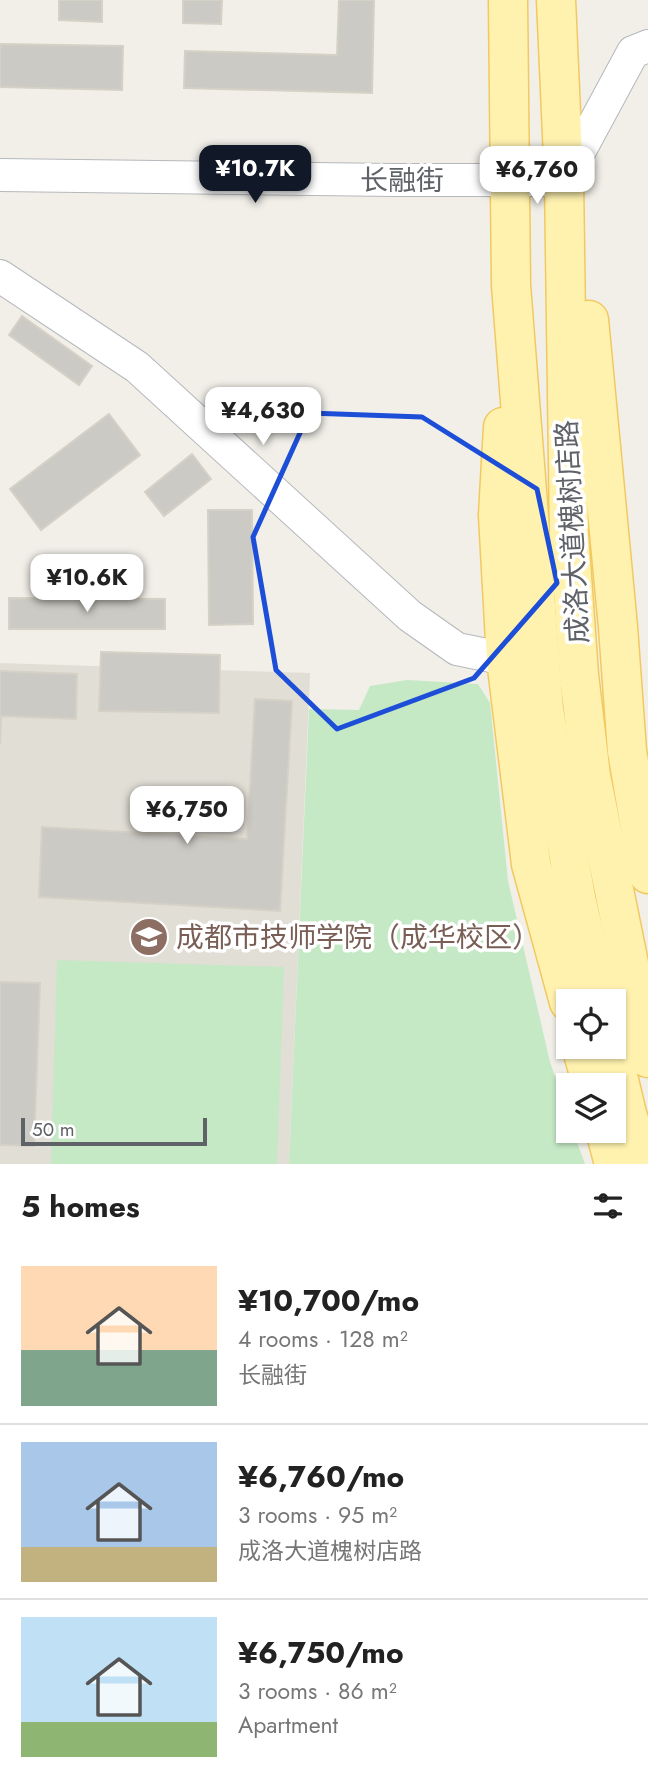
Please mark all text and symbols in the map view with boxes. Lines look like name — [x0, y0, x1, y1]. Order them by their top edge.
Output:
pin: ¥10.7K — [198, 146, 312, 205]
pin: ¥6,760 — [480, 146, 594, 206]
text: ¥10.7K — [215, 151, 295, 185]
text: ¥6,760 — [496, 152, 578, 186]
street label: 长融街 — [360, 160, 444, 201]
pin: ¥4,630 — [206, 388, 320, 447]
text: ¥4,630 — [221, 393, 305, 427]
street label: 成洛大道槐树店路 — [546, 419, 599, 645]
pin: ¥10.6K — [30, 554, 144, 614]
text: ¥10.6K — [46, 560, 128, 594]
pin: ¥6,750 — [130, 786, 244, 846]
text: ¥6,750 — [146, 792, 228, 826]
school or university icon: 成都市技师学院（成华校区） — [128, 916, 170, 958]
place label: 成都市技师学院（成华校区） — [176, 917, 540, 958]
map controls — [556, 989, 626, 1143]
button: locate — [556, 989, 626, 1059]
button: layers — [556, 1073, 626, 1143]
scale bar — [21, 1115, 206, 1147]
text: 50 m — [32, 1116, 75, 1143]
text: 5 homes — [21, 1185, 140, 1228]
icon: filters — [589, 1187, 627, 1225]
text: ¥10,700/mo — [238, 1279, 419, 1322]
icon: home — [77, 1294, 161, 1378]
text: 4 rooms · 128 m² — [238, 1322, 408, 1356]
text: 长融街 — [238, 1358, 307, 1392]
text: ¥6,760/mo — [238, 1455, 404, 1498]
icon: home — [77, 1470, 161, 1554]
text: 3 rooms · 95 m² — [238, 1498, 397, 1532]
text: 成洛大道槐树店路 — [238, 1534, 422, 1568]
text: ¥6,750/mo — [238, 1631, 404, 1674]
icon: home — [77, 1645, 161, 1729]
text: 3 rooms · 86 m² — [238, 1674, 397, 1708]
text: Apartment — [238, 1708, 338, 1742]

